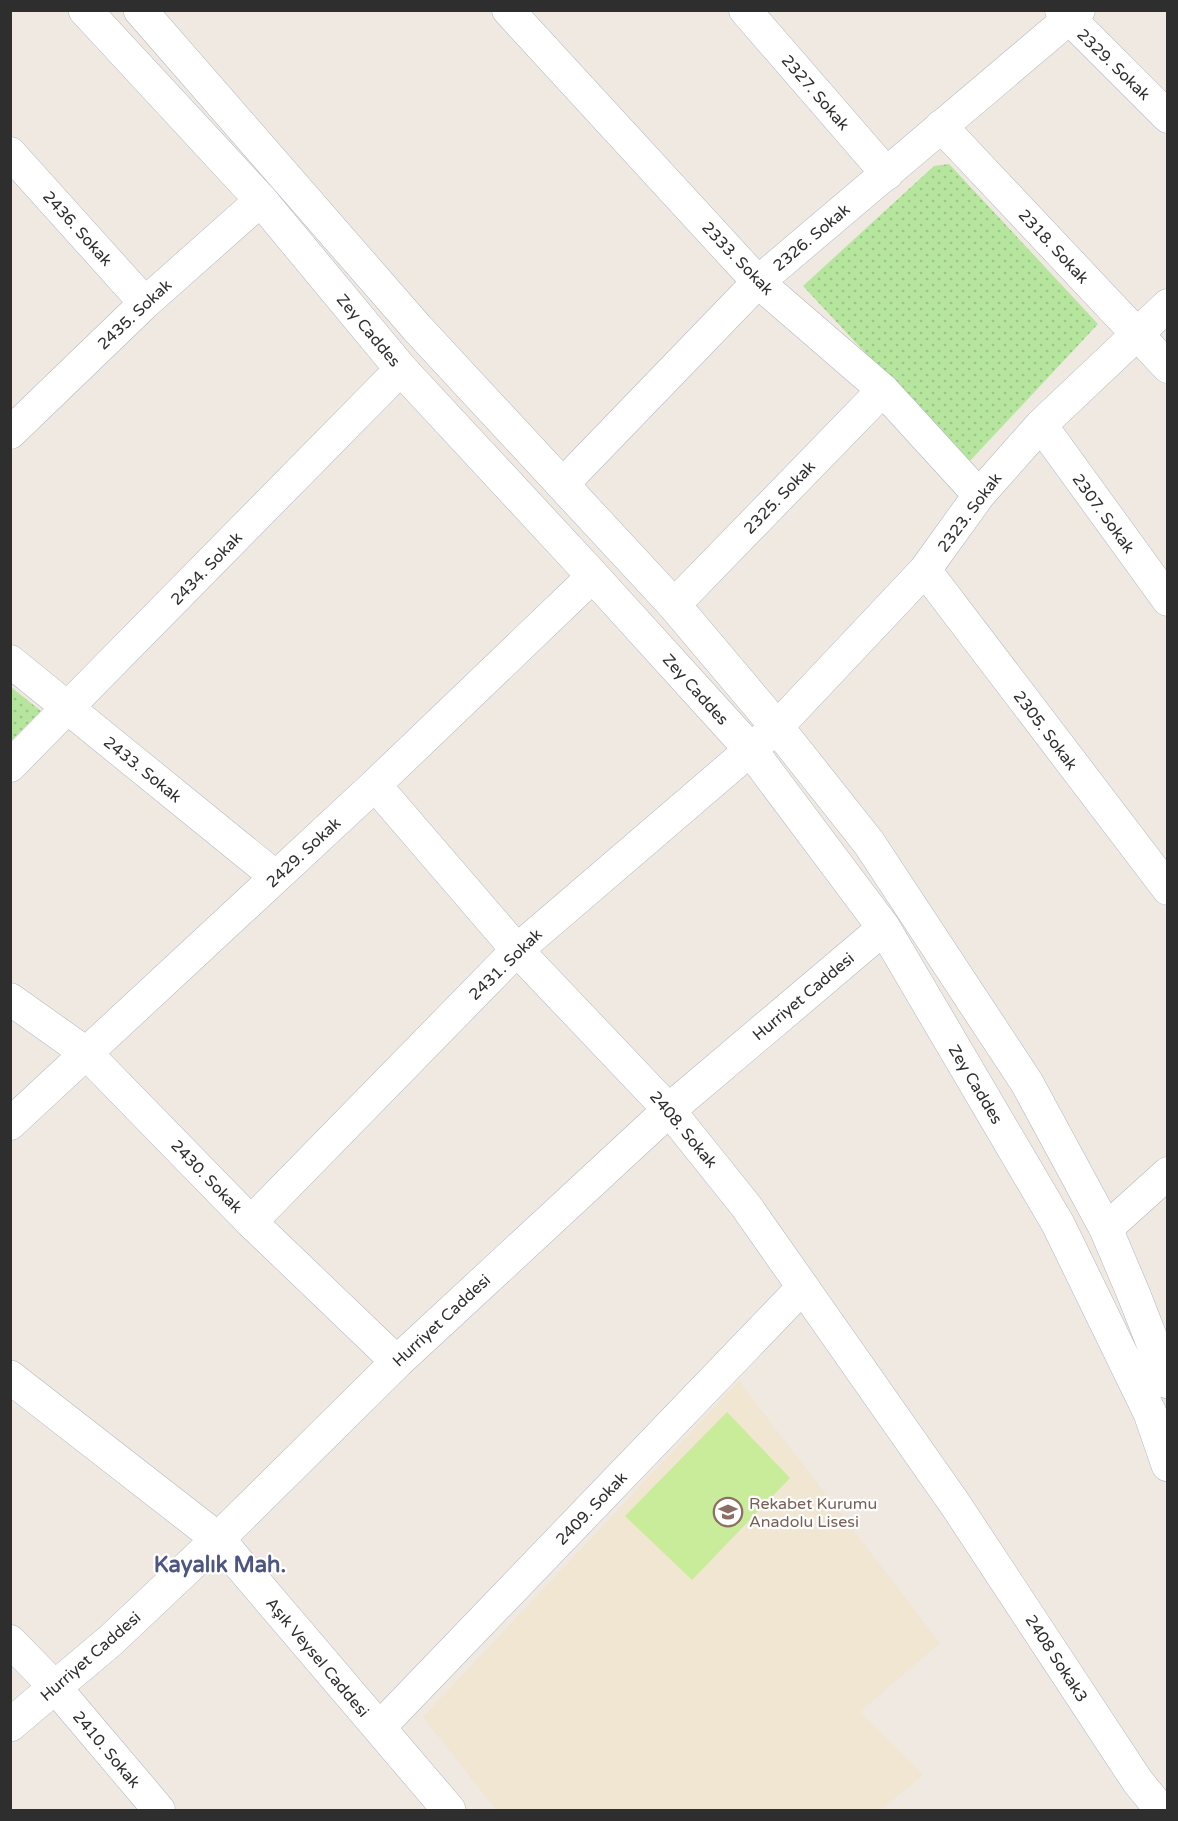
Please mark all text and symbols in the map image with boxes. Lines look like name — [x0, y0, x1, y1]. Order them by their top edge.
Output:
street label: 2329. Sokak — [1072, 25, 1154, 105]
street label: 2327. Sokak — [777, 51, 854, 135]
street label: 2436. Sokak — [38, 187, 116, 271]
street label: 2326. Sokak — [769, 200, 854, 276]
street label: 2318. Sokak — [1014, 205, 1093, 288]
street label: 2333. Sokak — [697, 218, 777, 300]
street label: 2435. Sokak — [93, 275, 176, 354]
street label: Zey Caddes — [332, 290, 404, 371]
street label: 2325. Sokak — [740, 457, 820, 539]
street label: 2323. Sokak — [933, 469, 1006, 556]
street label: 2307. Sokak — [1068, 470, 1139, 558]
street label: 2434. Sokak — [167, 528, 247, 610]
street label: Zey Caddes — [658, 650, 732, 729]
street label: 2305. Sokak — [1009, 687, 1082, 774]
street label: 2433. Sokak — [99, 732, 186, 807]
street label: 2429. Sokak — [262, 813, 345, 892]
street label: 2431. Sokak — [465, 925, 547, 1005]
street label: Hurriyet Caddesi — [749, 948, 859, 1045]
street label: Zey Caddes — [944, 1041, 1007, 1128]
street label: 2408. Sokak — [645, 1087, 721, 1172]
street label: 2430. Sokak — [166, 1136, 246, 1218]
street label: Hurriyet Caddesi — [389, 1270, 495, 1371]
street label: 2409. Sokak — [552, 1468, 632, 1550]
place label: Rekabet Kurumu Anadolu Lisesi — [749, 1494, 877, 1532]
school or university icon: Rekabet Kurumu Anadolu Lisesi — [712, 1496, 744, 1528]
district label: Kayalık Mah. — [154, 1552, 286, 1578]
street label: Aşık Veysel Caddesi — [261, 1594, 373, 1722]
street label: Hurriyet Caddesi — [36, 1608, 145, 1706]
street label: 2408 Sokak3 — [1020, 1611, 1092, 1706]
street label: 2410. Sokak — [68, 1707, 144, 1792]

